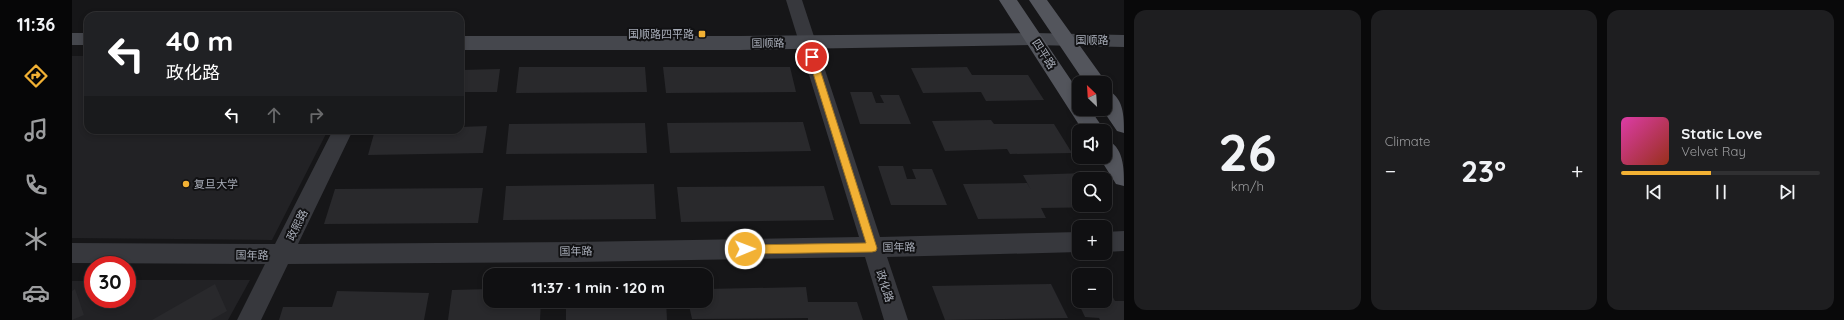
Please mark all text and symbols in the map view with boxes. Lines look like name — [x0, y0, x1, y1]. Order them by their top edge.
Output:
text: 11:36 — [17, 13, 55, 36]
text: 40 m — [166, 23, 233, 58]
place label: 国顺路四平路 — [628, 27, 694, 41]
icon: left — [100, 28, 152, 80]
marker: 国顺路四平路 — [697, 29, 707, 39]
street label: 国顺路 — [1076, 33, 1109, 47]
street label: 国顺路 — [751, 36, 785, 50]
street label: 四平路 — [1029, 36, 1059, 72]
pin — [795, 40, 829, 74]
icon: arrive — [801, 46, 823, 68]
text: 政化路 — [166, 61, 220, 84]
icon: directions — [22, 62, 50, 90]
north arrow — [1072, 76, 1112, 116]
map controls — [1072, 76, 1112, 308]
icon: left — [221, 104, 243, 126]
icon: ahead — [263, 104, 285, 126]
icon: right — [305, 104, 327, 126]
icon: music — [22, 116, 50, 144]
text: 26 — [1218, 119, 1277, 184]
button: sound — [1072, 124, 1112, 164]
text: Static Love — [1681, 124, 1762, 143]
text: Climate — [1385, 133, 1430, 149]
text: Velvet Ray — [1681, 143, 1746, 159]
text: 23° — [1461, 152, 1506, 190]
text: − — [1385, 157, 1396, 185]
text: + — [1571, 157, 1583, 185]
icon: phone — [22, 171, 50, 199]
button: search — [1072, 172, 1112, 212]
place label: 复旦大学 — [194, 177, 238, 191]
text: km/h — [1231, 178, 1264, 194]
marker: 复旦大学 — [181, 179, 191, 189]
icon: previous — [1643, 181, 1665, 203]
icon: pause — [1710, 181, 1732, 203]
icon: next — [1776, 181, 1798, 203]
street label: 政熙路 — [283, 207, 311, 243]
button: + — [1072, 220, 1112, 260]
icon: climate — [22, 225, 50, 253]
position arrow — [724, 228, 766, 270]
street label: 国年路 — [882, 240, 916, 254]
street label: 国年路 — [559, 244, 593, 258]
street label: 国年路 — [235, 248, 269, 262]
speed limit sign: 30 — [84, 256, 136, 308]
street label: 政化路 — [873, 268, 897, 304]
button: − — [1072, 268, 1112, 308]
text: 11:37 · 1 min · 120 m — [531, 278, 665, 297]
icon: car — [22, 279, 50, 307]

